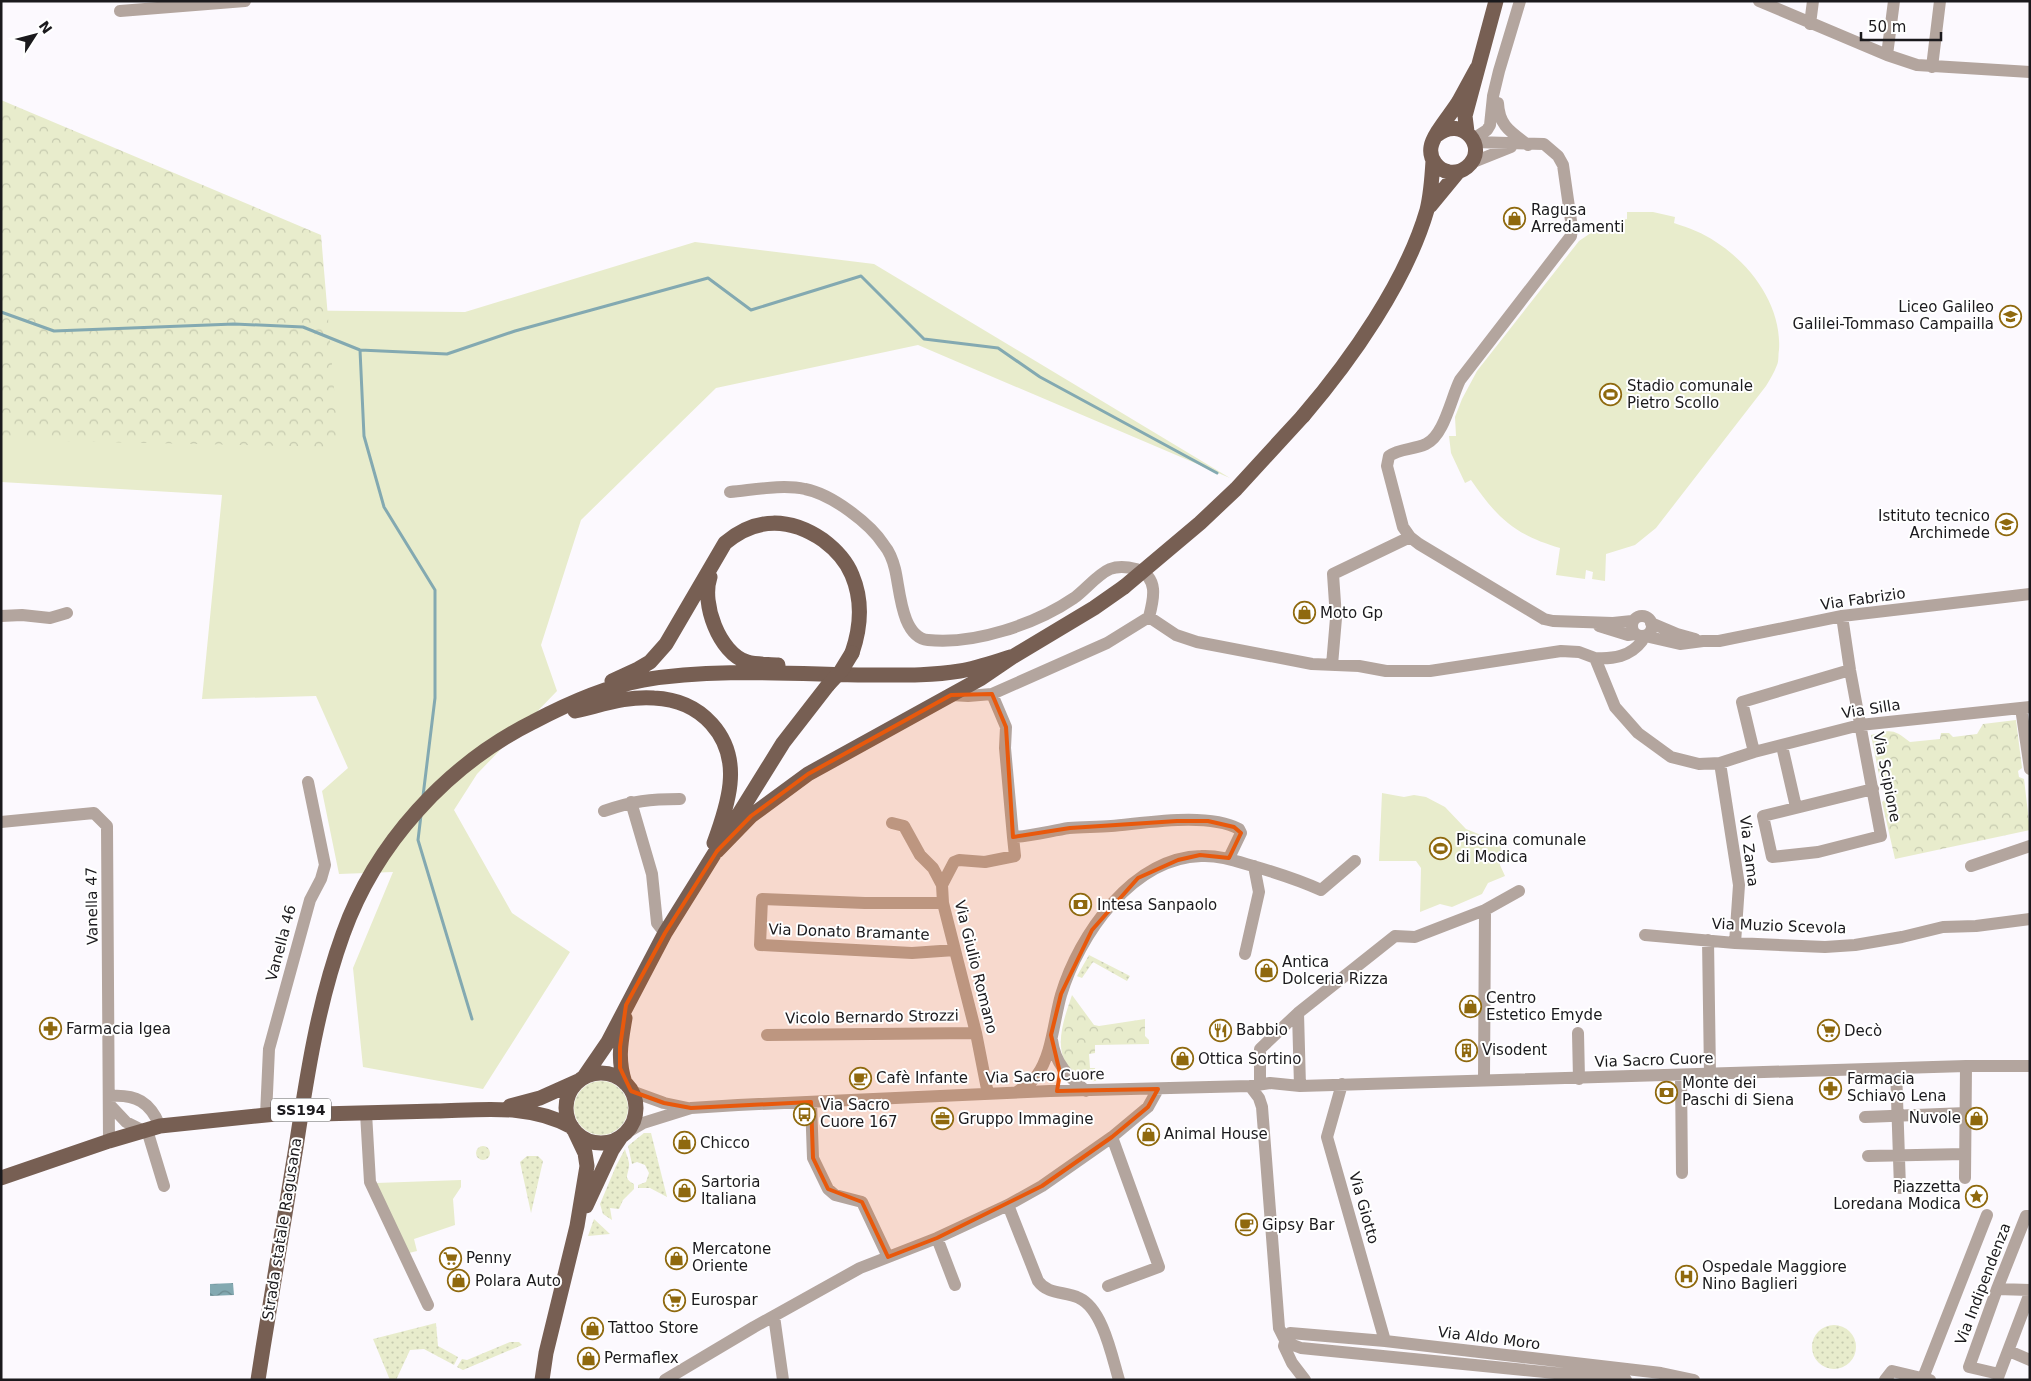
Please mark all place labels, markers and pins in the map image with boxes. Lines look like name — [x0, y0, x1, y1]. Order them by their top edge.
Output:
place label: Ragusa Arredamenti — [1531, 201, 1624, 236]
shop icon: Ragusa Arredamenti — [1503, 207, 1527, 231]
place label: Liceo Galileo Galilei-Tommaso Campailla — [1793, 298, 1994, 333]
school or university icon: Liceo Galileo Galilei-Tommaso Campailla — [1998, 304, 2022, 328]
place label: Stadio comunale Pietro Scollo — [1627, 377, 1753, 412]
sports icon: Stadio comunale Pietro Scollo — [1599, 383, 1623, 407]
place label: Istituto tecnico Archimede — [1878, 507, 1990, 542]
school or university icon: Istituto tecnico Archimede — [1994, 513, 2018, 537]
shop icon: Moto Gp — [1292, 601, 1316, 625]
place label: Moto Gp — [1320, 604, 1383, 622]
place label: Piscina comunale di Modica — [1456, 831, 1586, 866]
sports icon: Piscina comunale di Modica — [1428, 837, 1452, 861]
bank icon: Intesa Sanpaolo — [1069, 893, 1093, 917]
place label: Intesa Sanpaolo — [1097, 896, 1217, 914]
place label: Antica Dolceria Rizza — [1282, 953, 1388, 988]
shop icon: Antica Dolceria Rizza — [1254, 959, 1278, 983]
place label: Centro Estetico Emyde — [1486, 989, 1602, 1024]
shop icon: Centro Estetico Emyde — [1458, 995, 1482, 1019]
pharmacy icon: Farmacia Igea — [38, 1017, 62, 1041]
restaurant icon: Babbio — [1208, 1018, 1232, 1042]
supermarket icon: Decò — [1816, 1019, 1840, 1043]
place label: Farmacia Igea — [66, 1020, 171, 1038]
place label: Babbio — [1236, 1021, 1288, 1039]
place label: Decò — [1844, 1022, 1882, 1040]
building icon: Visodent — [1454, 1038, 1478, 1062]
place label: Visodent — [1482, 1041, 1547, 1059]
shop icon: Ottica Sortino — [1170, 1047, 1194, 1071]
place label: Ottica Sortino — [1198, 1050, 1302, 1068]
cafe icon: Cafè Infante — [848, 1066, 872, 1090]
place label: Cafè Infante — [876, 1069, 968, 1087]
place label: Farmacia Schiavo Lena — [1847, 1070, 1946, 1105]
place label: Monte dei Paschi di Siena — [1682, 1074, 1794, 1109]
pharmacy icon: Farmacia Schiavo Lena — [1819, 1076, 1843, 1100]
bank icon: Monte dei Paschi di Siena — [1654, 1080, 1678, 1104]
place label: Via Sacro Cuore 167 — [820, 1096, 898, 1131]
bus stop icon: Via Sacro Cuore 167 — [792, 1102, 816, 1126]
shop icon: Nuvole — [1965, 1106, 1989, 1130]
office icon: Gruppo Immagine — [930, 1107, 954, 1131]
place label: Nuvole — [1909, 1109, 1961, 1127]
place label: Gruppo Immagine — [958, 1110, 1094, 1128]
shop icon: Animal House — [1136, 1122, 1160, 1146]
place label: Animal House — [1164, 1125, 1268, 1143]
shop icon: Chicco — [672, 1131, 696, 1155]
place label: Chicco — [700, 1134, 750, 1152]
place label: Sartoria Italiana — [701, 1173, 760, 1208]
place label: Piazzetta Loredana Modica — [1833, 1178, 1961, 1213]
shop icon: Sartoria Italiana — [673, 1179, 697, 1203]
place icon: Piazzetta Loredana Modica — [1965, 1184, 1989, 1208]
cafe icon: Gipsy Bar — [1234, 1213, 1258, 1237]
place label: Gipsy Bar — [1262, 1216, 1335, 1234]
place label: Mercatone Oriente — [692, 1240, 771, 1275]
supermarket icon: Penny — [438, 1246, 462, 1270]
shop icon: Mercatone Oriente — [664, 1246, 688, 1270]
place label: Penny — [466, 1249, 512, 1267]
place label: Ospedale Maggiore Nino Baglieri — [1702, 1258, 1847, 1293]
hospital icon: Ospedale Maggiore Nino Baglieri — [1674, 1264, 1698, 1288]
shop icon: Polara Auto — [447, 1269, 471, 1293]
place label: Polara Auto — [475, 1272, 561, 1290]
supermarket icon: Eurospar — [663, 1288, 687, 1312]
place label: Eurospar — [691, 1291, 759, 1309]
shop icon: Tattoo Store — [580, 1316, 604, 1340]
place label: Tattoo Store — [607, 1319, 698, 1337]
shop icon: Permaflex — [576, 1346, 600, 1370]
place label: Permaflex — [604, 1349, 679, 1367]

